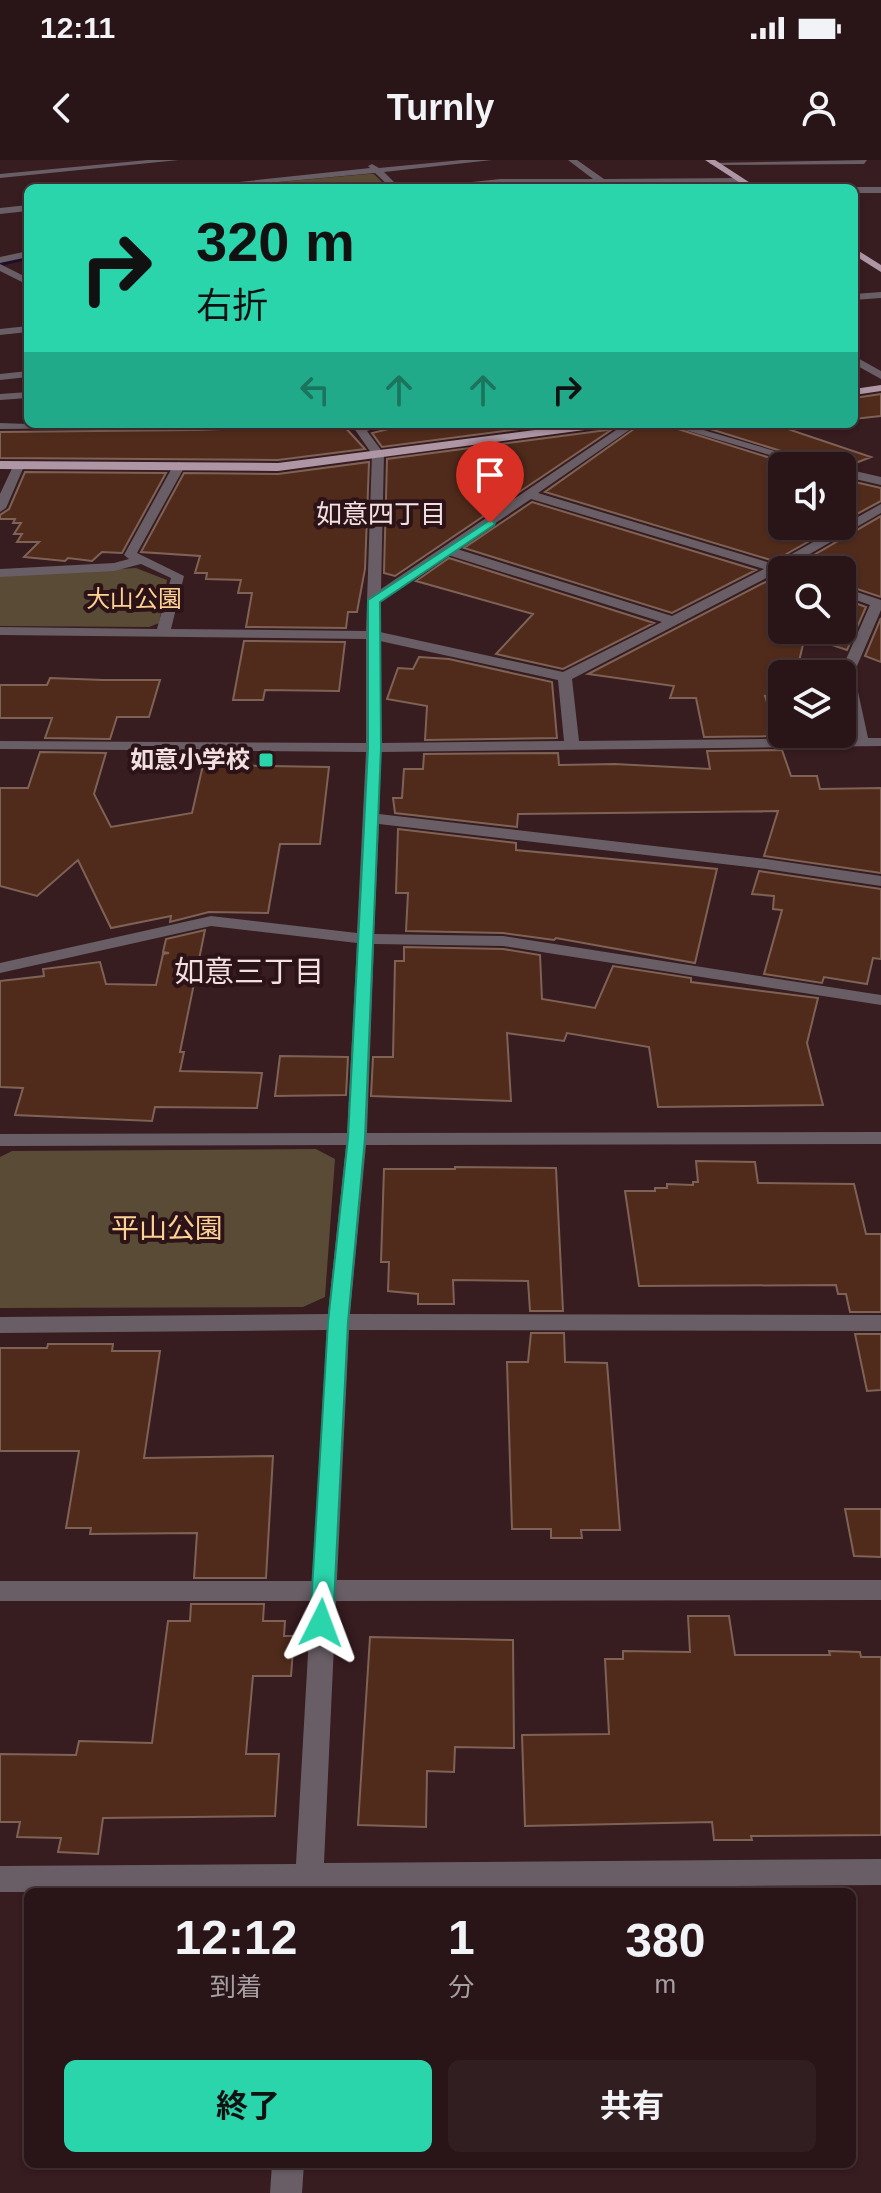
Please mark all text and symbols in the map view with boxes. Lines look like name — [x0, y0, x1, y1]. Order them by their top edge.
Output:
text: 12:11 — [40, 11, 115, 44]
icon: back — [40, 86, 84, 130]
icon: person — [797, 86, 841, 130]
text: Turnly — [387, 87, 494, 128]
text: 320 m — [196, 210, 355, 273]
icon: right — [64, 216, 168, 320]
text: 右折 — [196, 285, 268, 326]
icon: left — [293, 368, 337, 412]
icon: ahead — [377, 368, 421, 412]
icon: ahead — [461, 368, 505, 412]
icon: right — [545, 368, 589, 412]
pin — [456, 441, 524, 523]
map controls — [768, 452, 856, 748]
button: sound — [768, 452, 856, 540]
icon: arrive — [468, 453, 512, 497]
district label: 如意四丁目 — [316, 499, 446, 529]
button: search — [768, 556, 856, 644]
park label: 大山公園 — [86, 585, 182, 612]
button: layers — [768, 660, 856, 748]
place label: 如意小学校 — [130, 746, 250, 773]
marker: 如意小学校 — [257, 751, 275, 769]
district label: 如意三丁目 — [174, 955, 324, 988]
park label: 平山公園 — [111, 1213, 223, 1244]
position arrow — [279, 1581, 363, 1665]
text: 12:12 — [175, 1911, 297, 1964]
text: 1 — [448, 1911, 475, 1964]
text: 380 — [625, 1914, 705, 1967]
text: m — [655, 1969, 676, 1999]
text: 到着 — [210, 1972, 262, 2002]
text: 分 — [448, 1972, 474, 2002]
button: 終了 — [64, 2060, 432, 2152]
button: 共有 — [448, 2060, 816, 2152]

